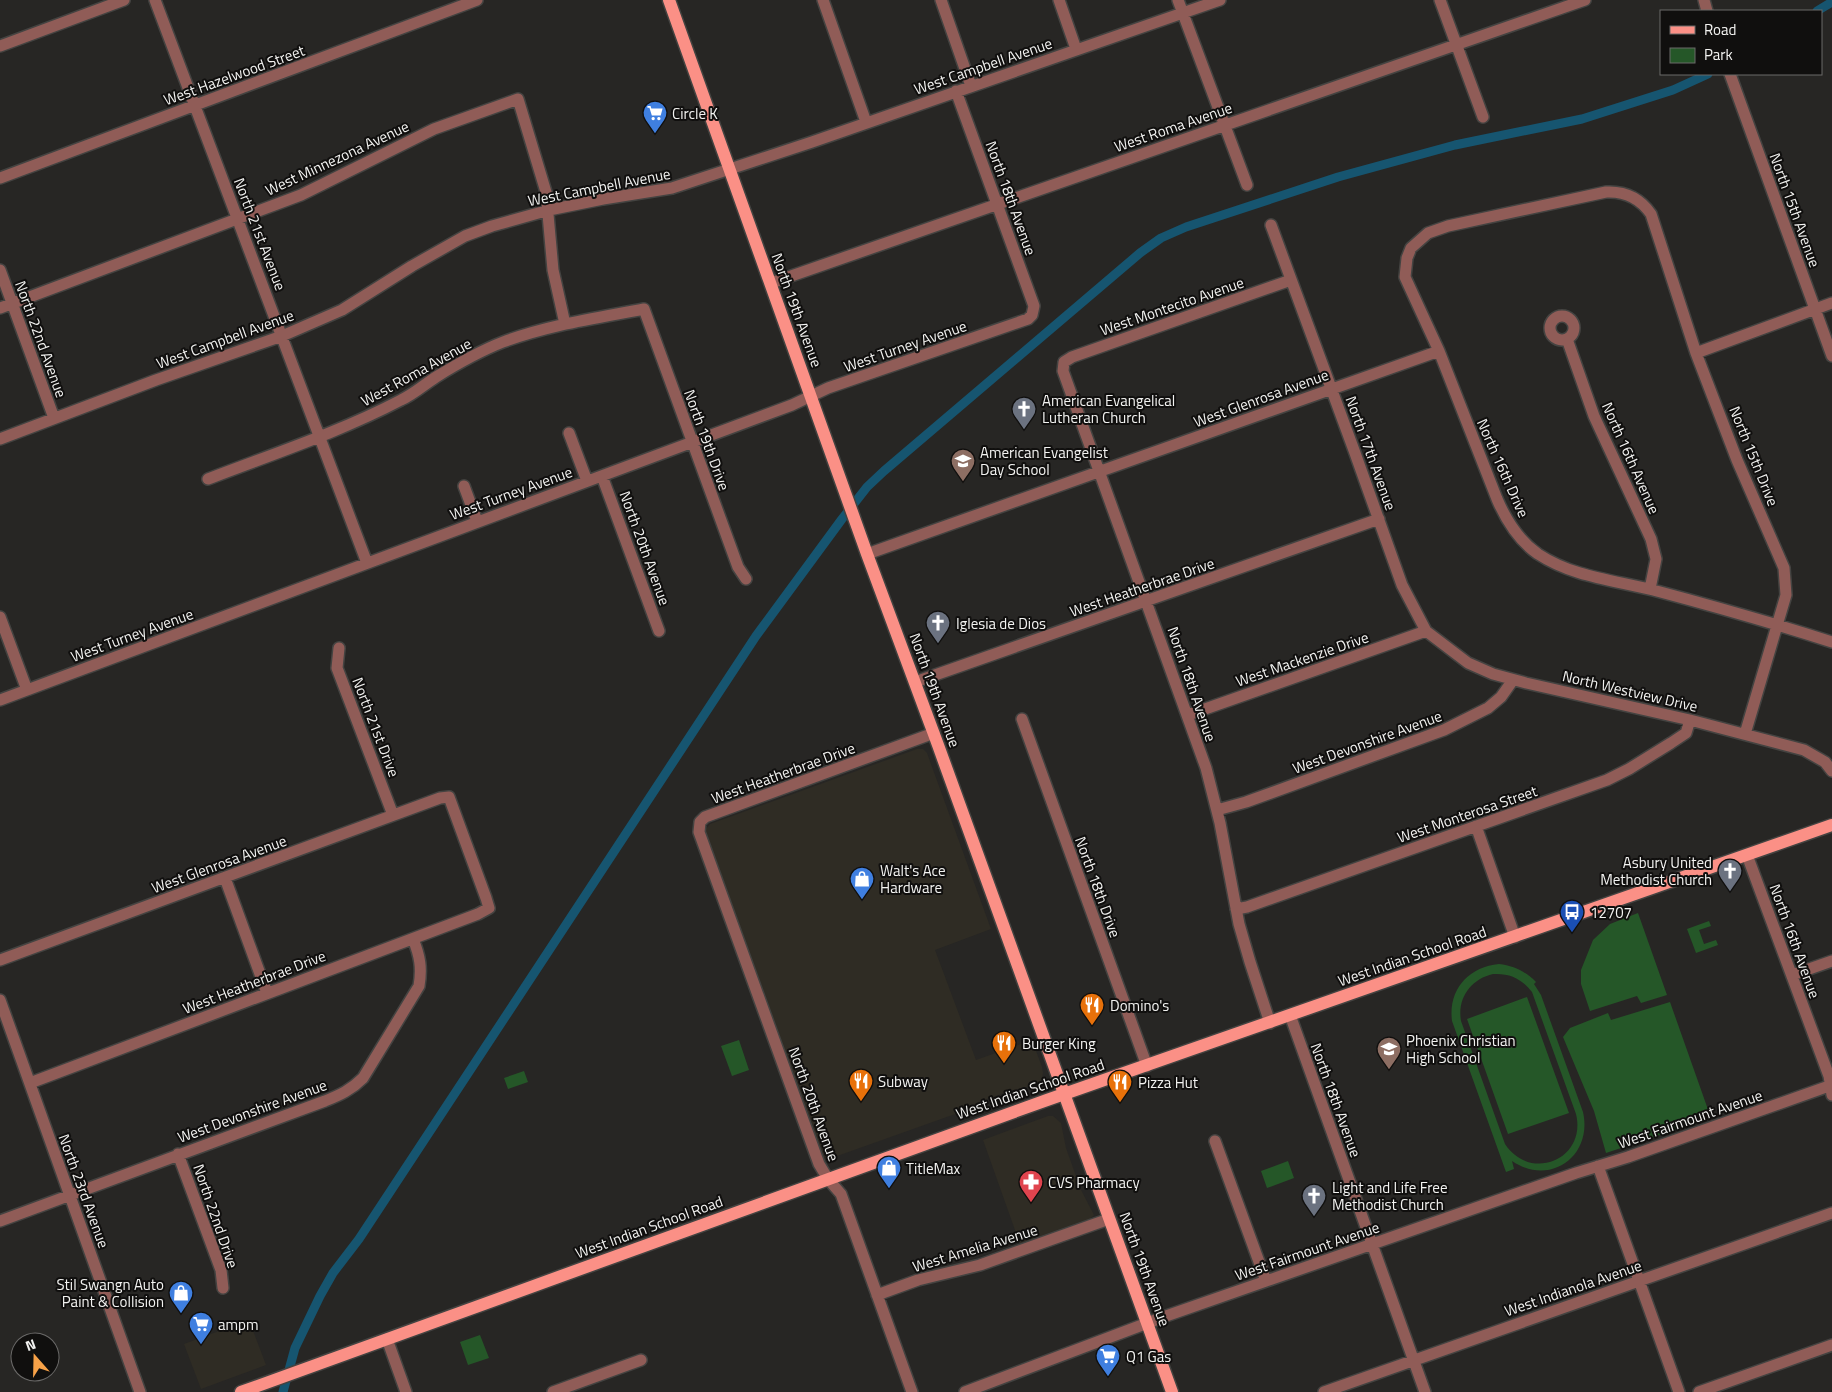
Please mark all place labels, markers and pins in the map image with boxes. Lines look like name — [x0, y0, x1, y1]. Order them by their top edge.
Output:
supermarket icon: Circle K — [642, 100, 668, 134]
place label: Circle K — [672, 102, 718, 125]
place label: American Evangelical Lutheran Church — [1042, 389, 1175, 429]
church icon: American Evangelical Lutheran Church — [1011, 396, 1037, 430]
place label: American Evangelist Day School — [980, 441, 1109, 481]
school or university icon: American Evangelist Day School — [950, 448, 976, 482]
church icon: Iglesia de Dios — [925, 610, 951, 644]
place label: Iglesia de Dios — [956, 612, 1046, 635]
place label: Asbury United Methodist Church — [1600, 851, 1712, 891]
church icon: Asbury United Methodist Church — [1717, 858, 1743, 892]
place label: Walt's Ace Hardware — [880, 859, 946, 899]
shop icon: Walt's Ace Hardware — [849, 866, 875, 900]
bus stop icon: 12707 — [1559, 899, 1585, 933]
place label: 12707 — [1590, 901, 1632, 924]
restaurant icon: Domino's — [1079, 992, 1105, 1026]
place label: Domino's — [1110, 994, 1169, 1017]
place label: Phoenix Christian High School — [1406, 1029, 1516, 1069]
restaurant icon: Burger King — [991, 1030, 1017, 1064]
place label: Burger King — [1022, 1032, 1096, 1055]
school or university icon: Phoenix Christian High School — [1376, 1036, 1402, 1070]
restaurant icon: Subway — [848, 1068, 874, 1102]
restaurant icon: Pizza Hut — [1107, 1069, 1133, 1103]
place label: Subway — [878, 1070, 928, 1093]
place label: Pizza Hut — [1138, 1071, 1199, 1094]
shop icon: TitleMax — [876, 1155, 902, 1189]
place label: TitleMax — [906, 1157, 961, 1180]
pharmacy icon: CVS Pharmacy — [1018, 1169, 1044, 1203]
place label: CVS Pharmacy — [1048, 1171, 1140, 1194]
place label: Light and Life Free Methodist Church — [1332, 1176, 1448, 1216]
church icon: Light and Life Free Methodist Church — [1301, 1183, 1327, 1217]
place label: Stil Swangn Auto Paint & Collision — [57, 1273, 164, 1313]
shop icon: Stil Swangn Auto Paint & Collision — [168, 1280, 194, 1314]
supermarket icon: ampm — [188, 1311, 214, 1345]
place label: ampm — [218, 1313, 259, 1336]
supermarket icon: Q1 Gas — [1095, 1343, 1121, 1377]
place label: Q1 Gas — [1126, 1345, 1171, 1368]

